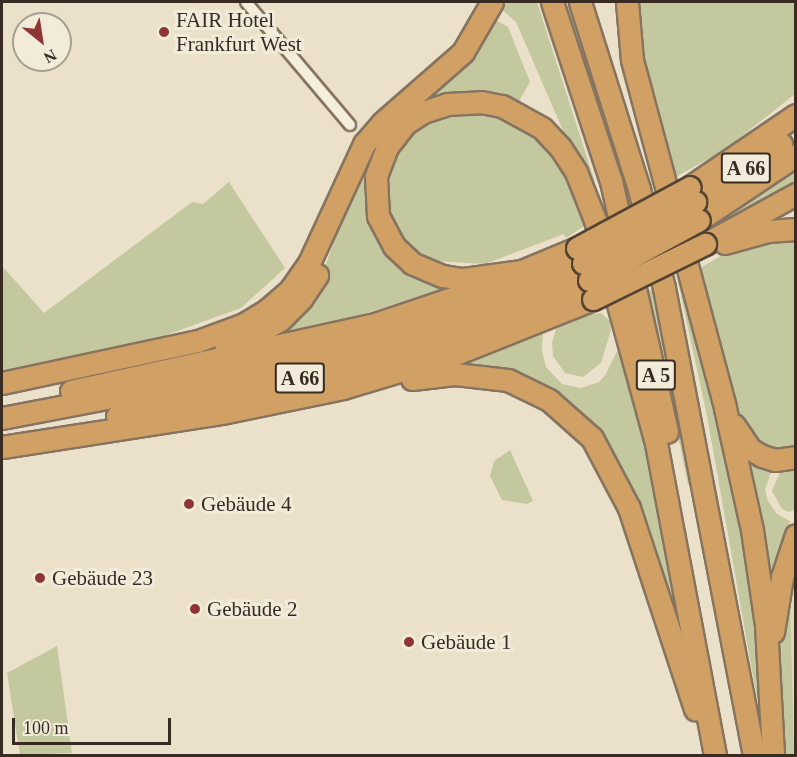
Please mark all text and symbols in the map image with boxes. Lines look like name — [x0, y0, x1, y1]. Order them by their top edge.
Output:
place label: FAIR Hotel Frankfurt West — [176, 7, 302, 57]
north arrow — [12, 12, 72, 72]
marker: FAIR Hotel Frankfurt West — [157, 25, 171, 39]
text: N — [41, 46, 60, 67]
road number: A 66 — [719, 151, 773, 185]
road number: A 5 — [635, 358, 677, 392]
road number: A 66 — [273, 361, 327, 395]
place label: Gebäude 4 — [201, 491, 291, 517]
marker: Gebäude 4 — [182, 497, 196, 511]
place label: Gebäude 23 — [52, 565, 153, 591]
marker: Gebäude 23 — [33, 571, 47, 585]
place label: Gebäude 2 — [207, 596, 297, 622]
marker: Gebäude 2 — [188, 602, 202, 616]
place label: Gebäude 1 — [421, 629, 511, 655]
marker: Gebäude 1 — [402, 635, 416, 649]
scale bar — [15, 706, 174, 744]
text: 100 m — [23, 718, 69, 738]

